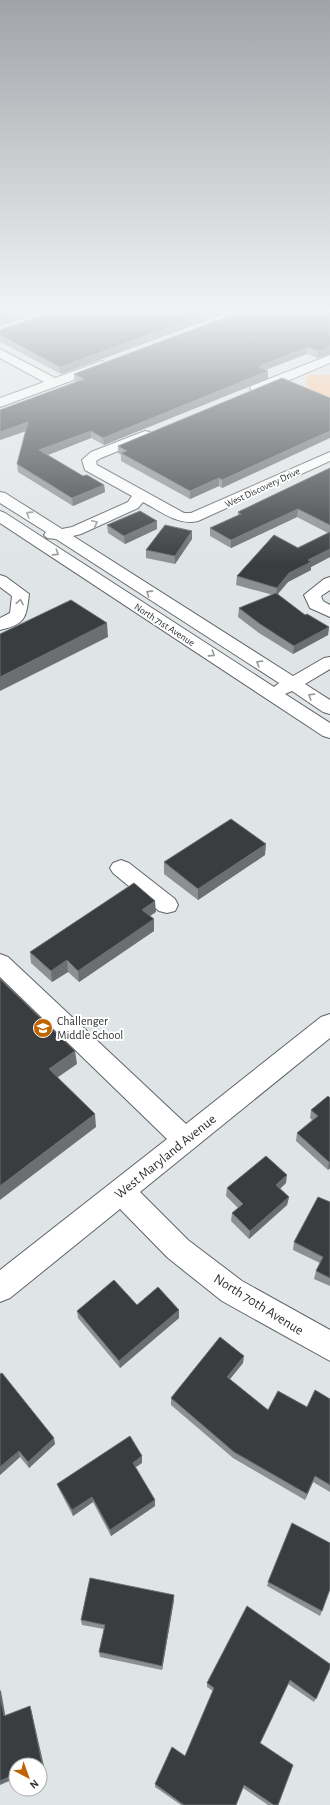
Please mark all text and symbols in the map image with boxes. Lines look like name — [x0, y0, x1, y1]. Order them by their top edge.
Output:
street label: West Discovery Drive — [223, 466, 302, 510]
one-way arrow — [26, 512, 33, 519]
one-way arrow — [91, 519, 98, 527]
one-way arrow — [52, 548, 59, 556]
one-way arrow — [146, 590, 153, 598]
one-way arrow — [15, 599, 24, 605]
street label: North 71st Avenue — [132, 602, 197, 648]
one-way arrow — [208, 650, 215, 657]
one-way arrow — [256, 660, 263, 668]
one-way arrow — [308, 693, 315, 701]
place label: Challenger Middle School — [57, 1015, 123, 1041]
school or university icon: Challenger Middle School — [32, 1017, 54, 1039]
street label: West Maryland Avenue — [112, 1112, 219, 1202]
street label: North 70th Avenue — [211, 1272, 306, 1338]
north arrow — [8, 1757, 48, 1797]
text: N — [28, 1778, 41, 1791]

